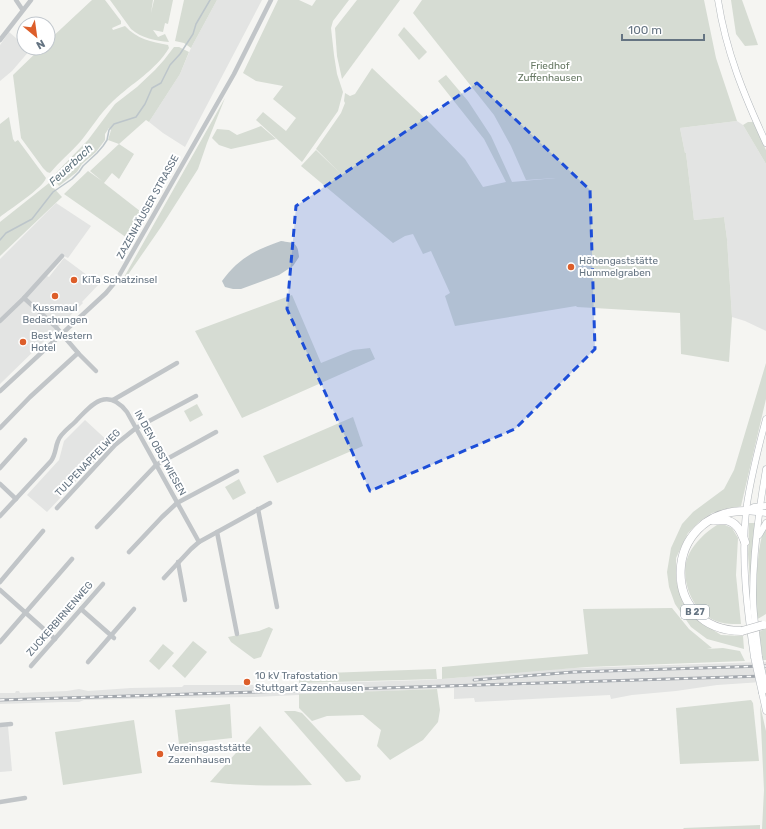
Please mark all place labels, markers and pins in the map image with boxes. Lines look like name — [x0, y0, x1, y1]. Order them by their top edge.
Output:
place label: Höhengaststätte Hummelgraben — [579, 255, 658, 279]
marker: Höhengaststätte Hummelgraben — [566, 262, 576, 272]
place label: KiTa Schatzinsel — [82, 274, 157, 286]
marker: KiTa Schatzinsel — [69, 275, 79, 285]
marker: Kussmaul Bedachungen — [50, 291, 60, 301]
place label: Kussmaul Bedachungen — [22, 302, 88, 326]
place label: Best Western Hotel — [31, 330, 92, 354]
marker: Best Western Hotel — [18, 337, 28, 347]
place label: 10 kV Trafostation Stuttgart Zazenhausen — [255, 670, 363, 694]
marker: 10 kV Trafostation Stuttgart Zazenhausen — [242, 677, 252, 687]
place label: Vereinsgaststätte Zazenhausen — [168, 742, 251, 766]
marker: Vereinsgaststätte Zazenhausen — [155, 749, 165, 759]

